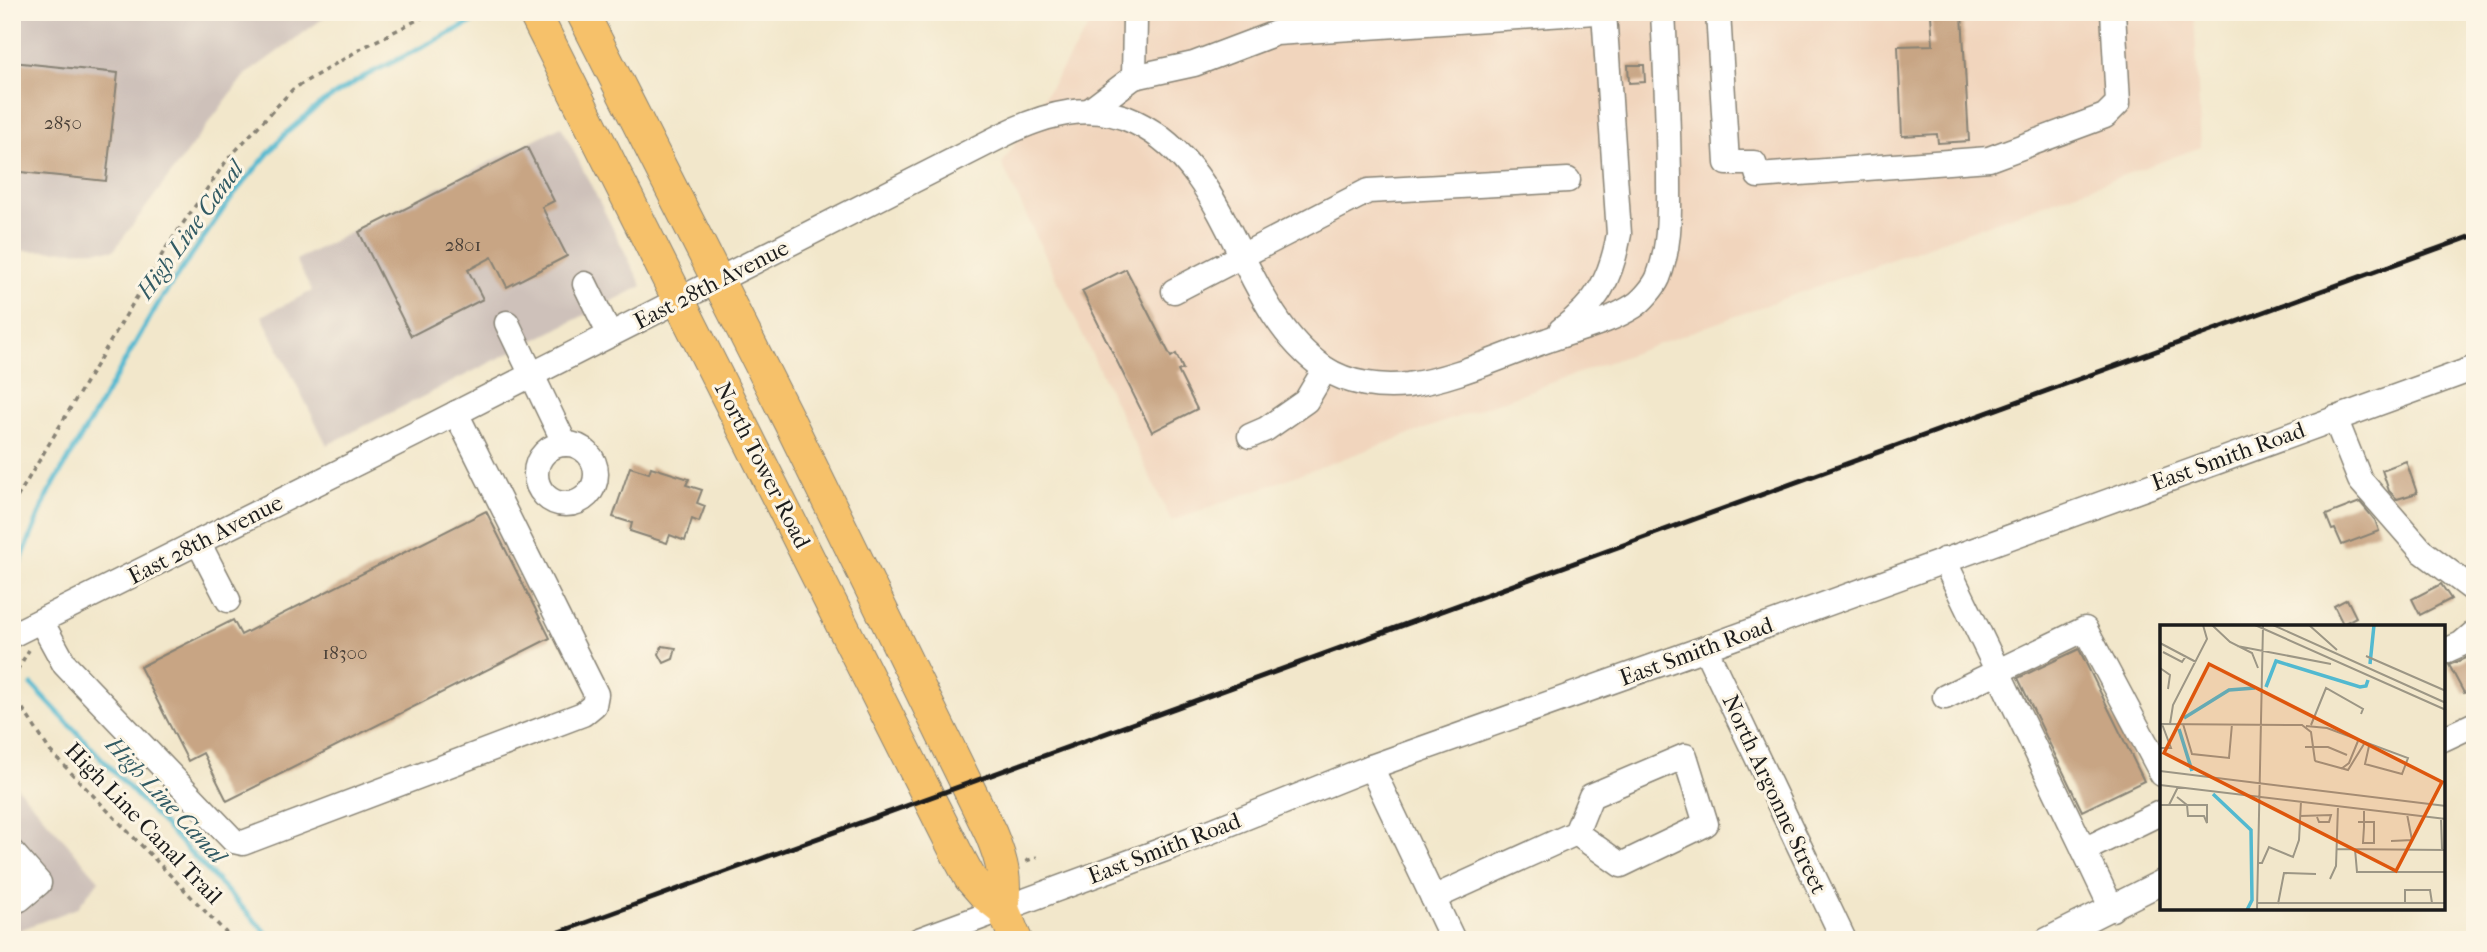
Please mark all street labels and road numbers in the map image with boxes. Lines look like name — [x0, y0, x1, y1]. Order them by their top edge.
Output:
street label: East 28th Avenue — [629, 234, 793, 335]
street label: North Tower Road — [709, 378, 816, 553]
street label: East Smith Road — [2148, 416, 2309, 497]
street label: East 28th Avenue — [123, 489, 287, 590]
street label: East Smith Road — [1616, 611, 1777, 692]
street label: North Argonne Street — [1717, 690, 1833, 898]
street label: High Line Canal Trail — [60, 737, 228, 910]
street label: East Smith Road — [1084, 807, 1245, 890]

